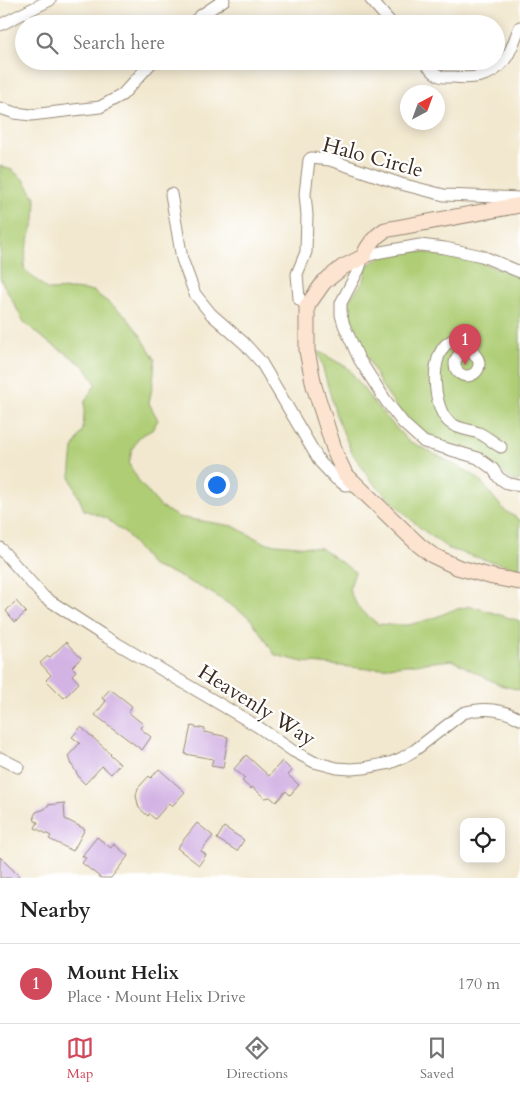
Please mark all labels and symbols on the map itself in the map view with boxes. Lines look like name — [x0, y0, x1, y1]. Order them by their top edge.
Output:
north arrow — [400, 85, 445, 130]
street label: Halo Circle — [319, 130, 426, 185]
pin: 1 — [449, 324, 481, 365]
your location — [204, 472, 230, 498]
street label: Heavenly Way — [192, 658, 321, 753]

